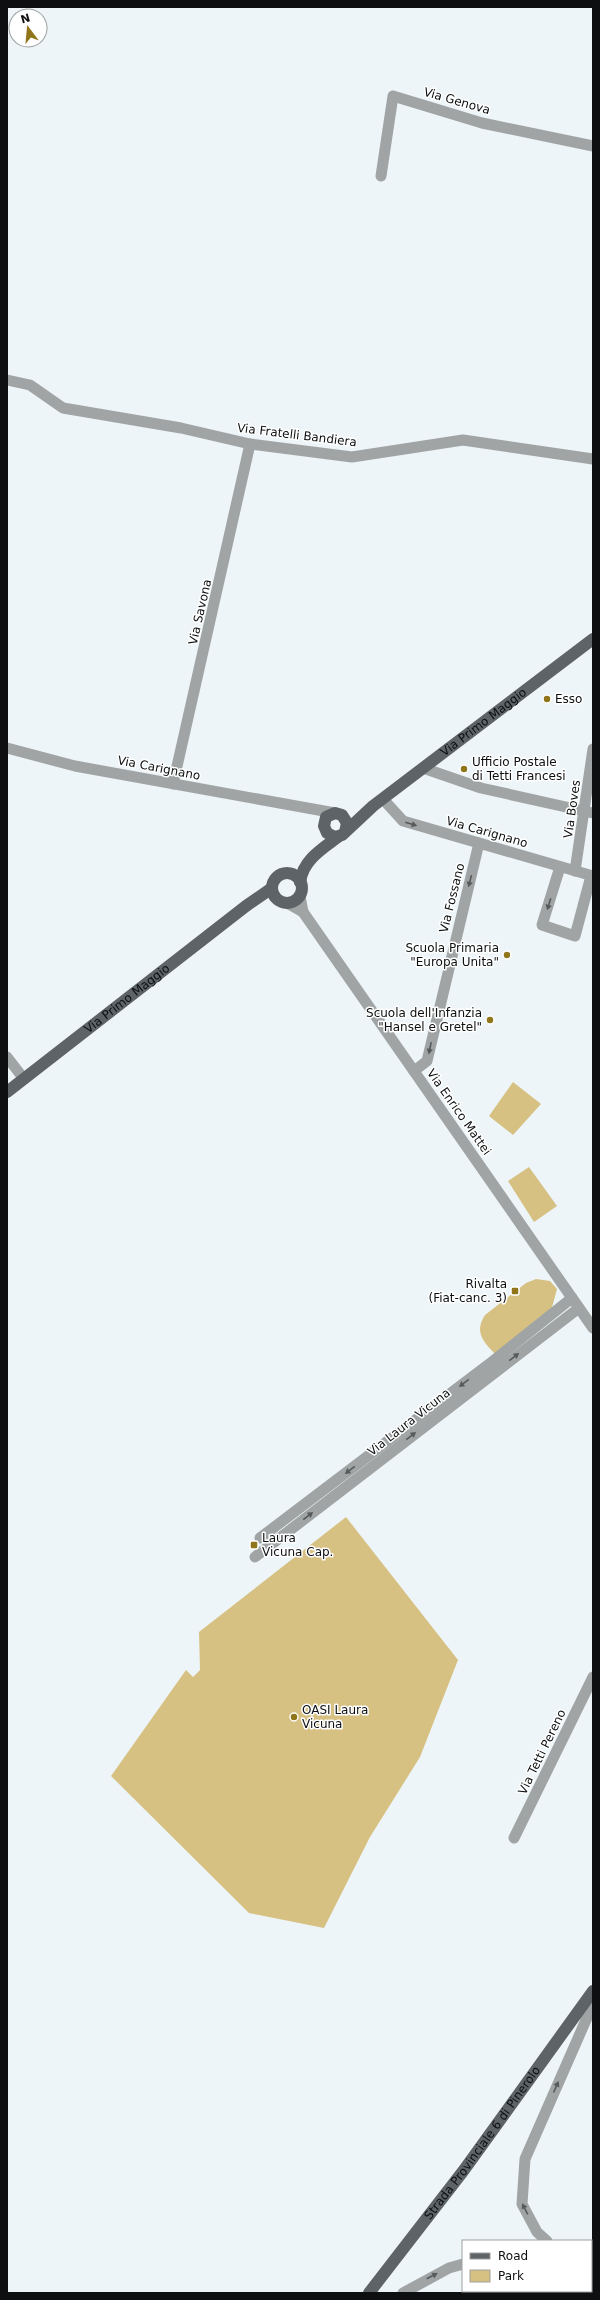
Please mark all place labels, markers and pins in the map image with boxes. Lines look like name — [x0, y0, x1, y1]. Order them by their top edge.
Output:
place label: Esso — [555, 692, 582, 706]
marker: Esso — [542, 694, 552, 704]
place label: Ufficio Postale di Tetti Francesi — [472, 755, 566, 783]
marker: Ufficio Postale di Tetti Francesi — [459, 764, 469, 774]
place label: Scuola Primaria "Europa Unita" — [405, 941, 499, 969]
marker: Scuola Primaria "Europa Unita" — [502, 950, 512, 960]
place label: Scuola dell'Infanzia "Hansel e Gretel" — [366, 1006, 482, 1034]
marker: Scuola dell'Infanzia "Hansel e Gretel" — [485, 1015, 495, 1025]
place label: Rivalta (Fiat-canc. 3) — [428, 1277, 507, 1305]
marker: Rivalta (Fiat-canc. 3) — [510, 1286, 520, 1296]
place label: Laura Vicuna Cap. — [262, 1531, 333, 1559]
marker: Laura Vicuna Cap. — [249, 1540, 259, 1550]
place label: OASI Laura Vicuna — [302, 1703, 368, 1731]
marker: OASI Laura Vicuna — [289, 1712, 299, 1722]

